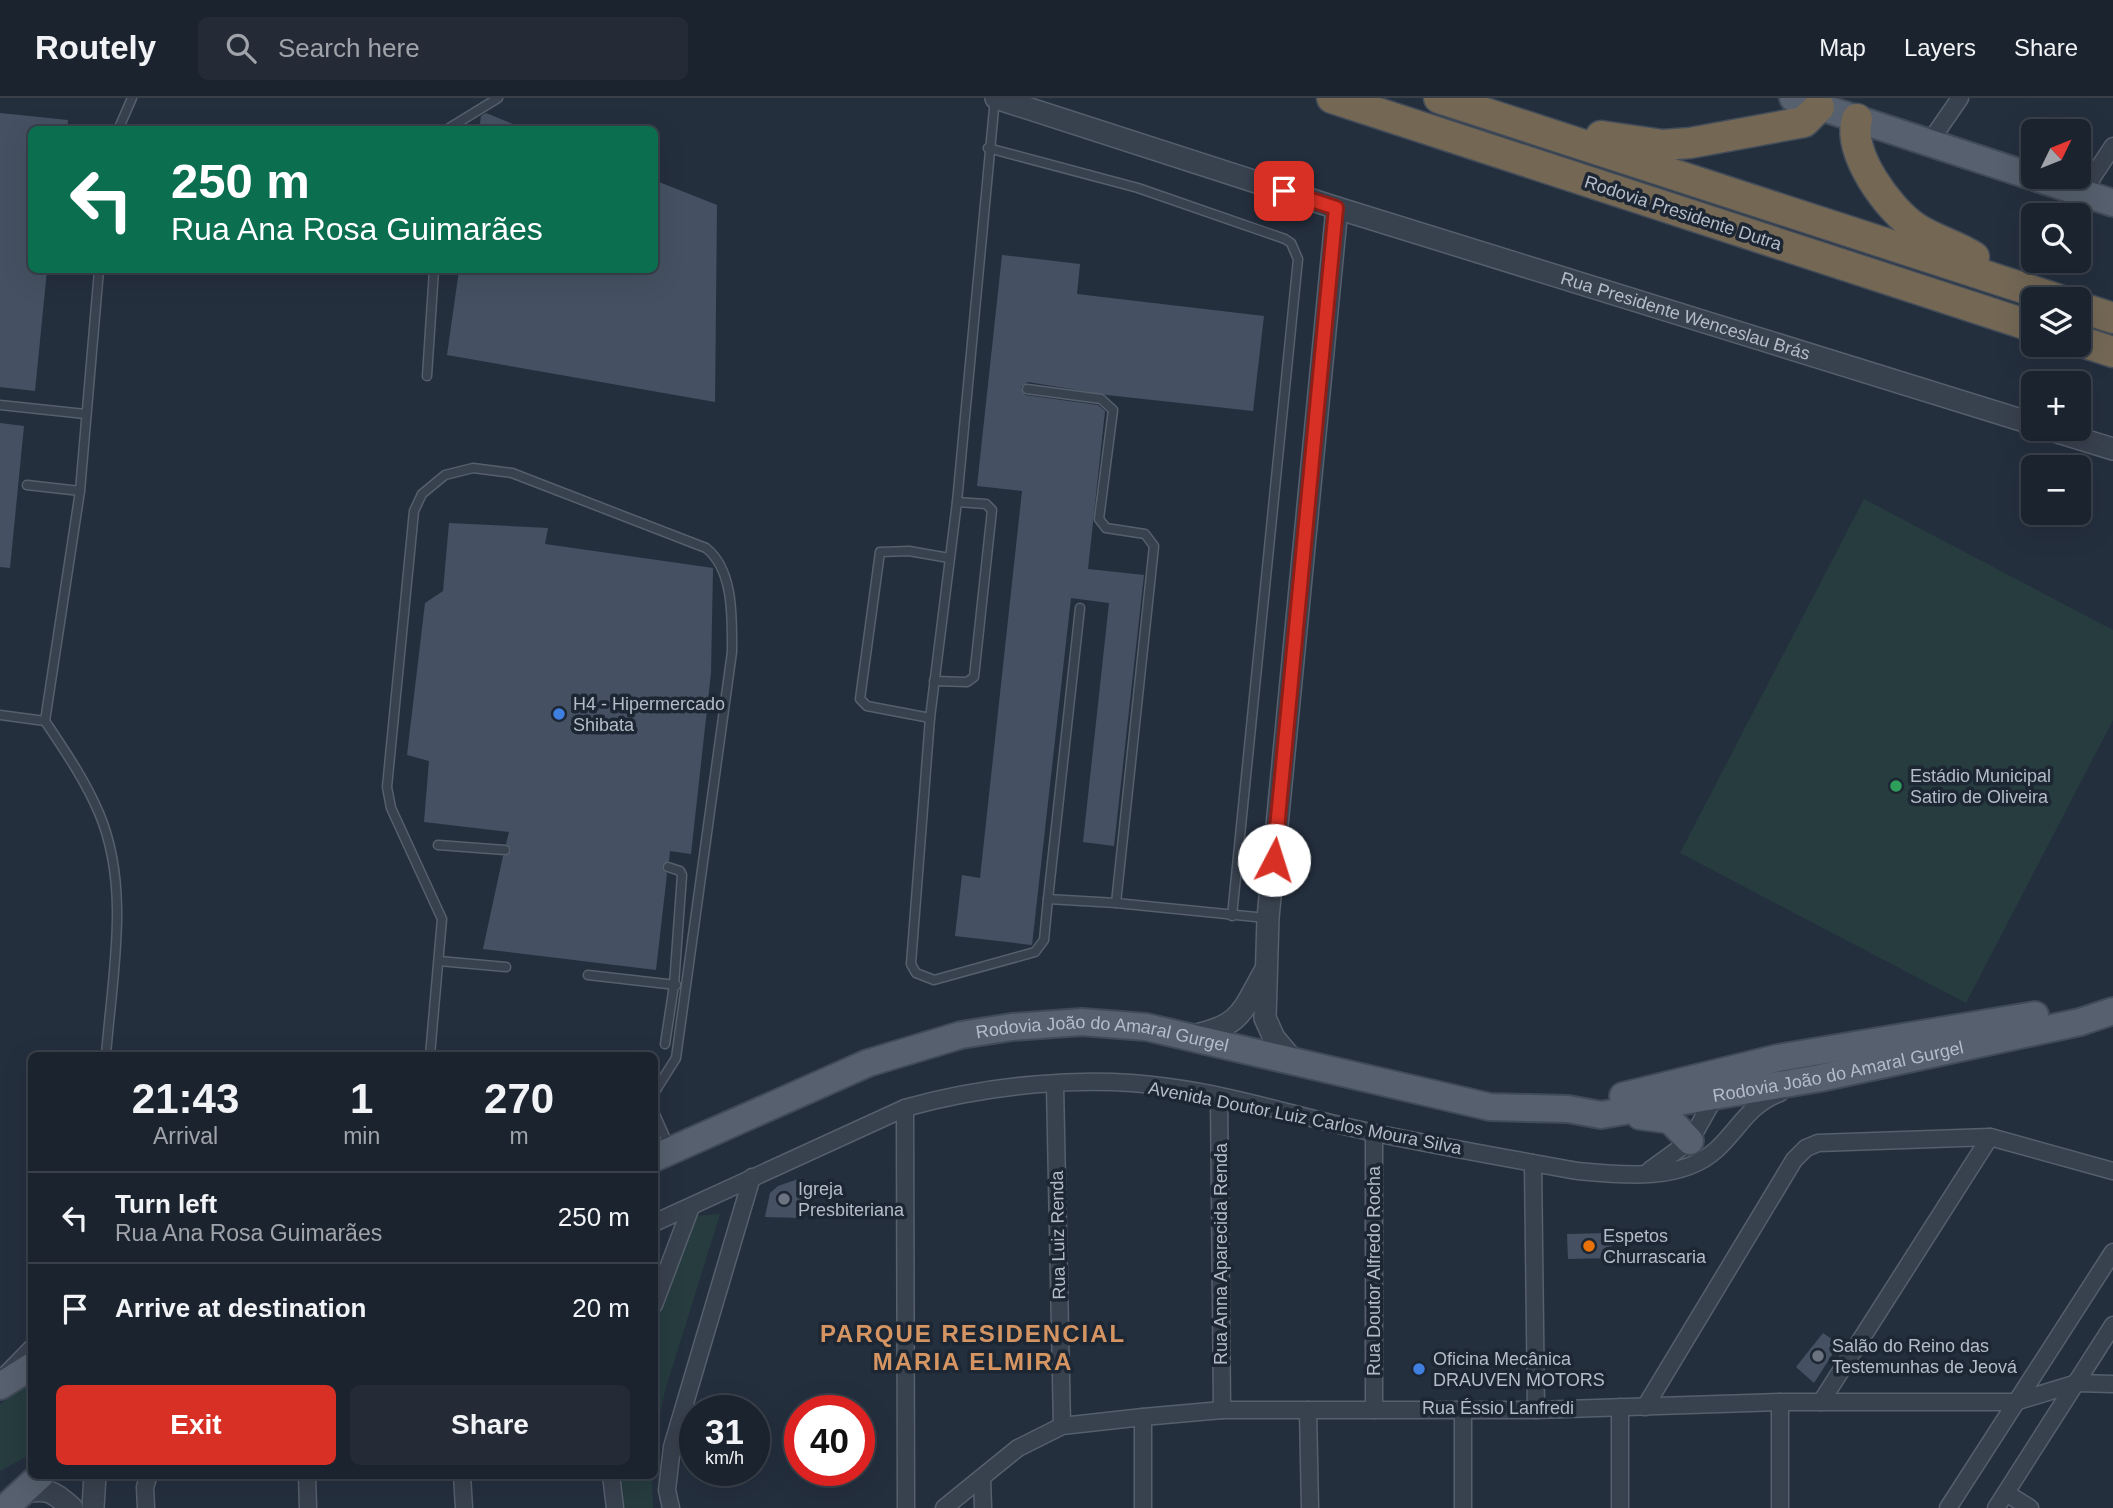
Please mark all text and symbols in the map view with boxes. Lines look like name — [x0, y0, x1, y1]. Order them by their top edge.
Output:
search box — [198, 17, 688, 80]
text: Routely — [35, 29, 156, 66]
icon: search — [222, 29, 260, 67]
text: Search here — [278, 33, 420, 63]
text: Map — [1819, 34, 1866, 61]
text: Layers — [1904, 34, 1976, 61]
text: Share — [2014, 34, 2078, 61]
north arrow — [2021, 119, 2091, 189]
map controls — [2021, 119, 2091, 525]
icon: left — [56, 154, 147, 245]
text: 250 m — [171, 154, 310, 208]
pin — [1254, 161, 1314, 221]
icon: arrive — [1265, 172, 1303, 210]
street label: Rodovia Presidente Dutra — [1582, 172, 1785, 255]
button: search — [2021, 203, 2091, 273]
text: Rua Ana Rosa Guimarães — [171, 211, 543, 247]
street label: Rua Presidente Wenceslau Brás — [1558, 268, 1812, 364]
button: layers — [2021, 287, 2091, 357]
button: + — [2021, 371, 2091, 441]
button: − — [2021, 455, 2091, 525]
place label: H4 - Hipermercado Shibata — [573, 694, 725, 735]
marker: H4 - Hipermercado Shibata — [551, 706, 567, 722]
place label: Estádio Municipal Satiro de Oliveira — [1910, 766, 2051, 807]
marker: Estádio Municipal Satiro de Oliveira — [1888, 778, 1904, 794]
position arrow — [1237, 823, 1311, 897]
street label: Rodovia João do Amaral Gurgel — [974, 1012, 1230, 1056]
street label: Rodovia João do Amaral Gurgel — [1711, 1037, 1965, 1106]
text: 21:43 — [132, 1075, 239, 1122]
text: 1 — [350, 1075, 373, 1122]
text: 270 — [484, 1075, 554, 1122]
street label: Avenida Doutor Luiz Carlos Moura Silva — [1147, 1078, 1464, 1158]
text: Arrival — [153, 1123, 218, 1149]
text: min — [343, 1123, 380, 1149]
text: m — [510, 1123, 529, 1149]
street label: Rua Anna Aparecida Renda — [1211, 1142, 1231, 1365]
street label: Rua Doutor Alfredo Rocha — [1364, 1165, 1384, 1376]
street label: Rua Luiz Renda — [1047, 1169, 1069, 1300]
place label: Igreja Presbiteriana — [798, 1179, 905, 1220]
text: Turn left — [115, 1189, 217, 1219]
marker: Igreja Presbiteriana — [776, 1191, 792, 1207]
icon: left — [56, 1199, 94, 1237]
text: 250 m — [558, 1202, 630, 1232]
text: Rua Ana Rosa Guimarães — [115, 1220, 382, 1246]
place label: Espetos Churrascaria — [1603, 1226, 1707, 1267]
marker: Espetos Churrascaria — [1581, 1238, 1597, 1254]
icon: arrive — [56, 1290, 94, 1328]
text: Arrive at destination — [115, 1293, 366, 1323]
text: 20 m — [572, 1293, 630, 1323]
district label: PARQUE RESIDENCIAL MARIA ELMIRA — [820, 1320, 1126, 1375]
place label: Salão do Reino das Testemunhas de Jeová — [1832, 1336, 2018, 1377]
marker: Salão do Reino das Testemunhas de Jeová — [1810, 1348, 1826, 1364]
place label: Oficina Mecânica DRAUVEN MOTORS — [1433, 1349, 1605, 1390]
marker: Oficina Mecânica DRAUVEN MOTORS — [1411, 1361, 1427, 1377]
button: Exit — [56, 1385, 336, 1465]
button: Share — [350, 1385, 630, 1465]
speed limit sign: 40 — [784, 1395, 875, 1486]
street label: Rua Éssio Lanfredi — [1422, 1398, 1574, 1418]
text: 31 — [705, 1412, 744, 1451]
text: km/h — [705, 1448, 744, 1468]

